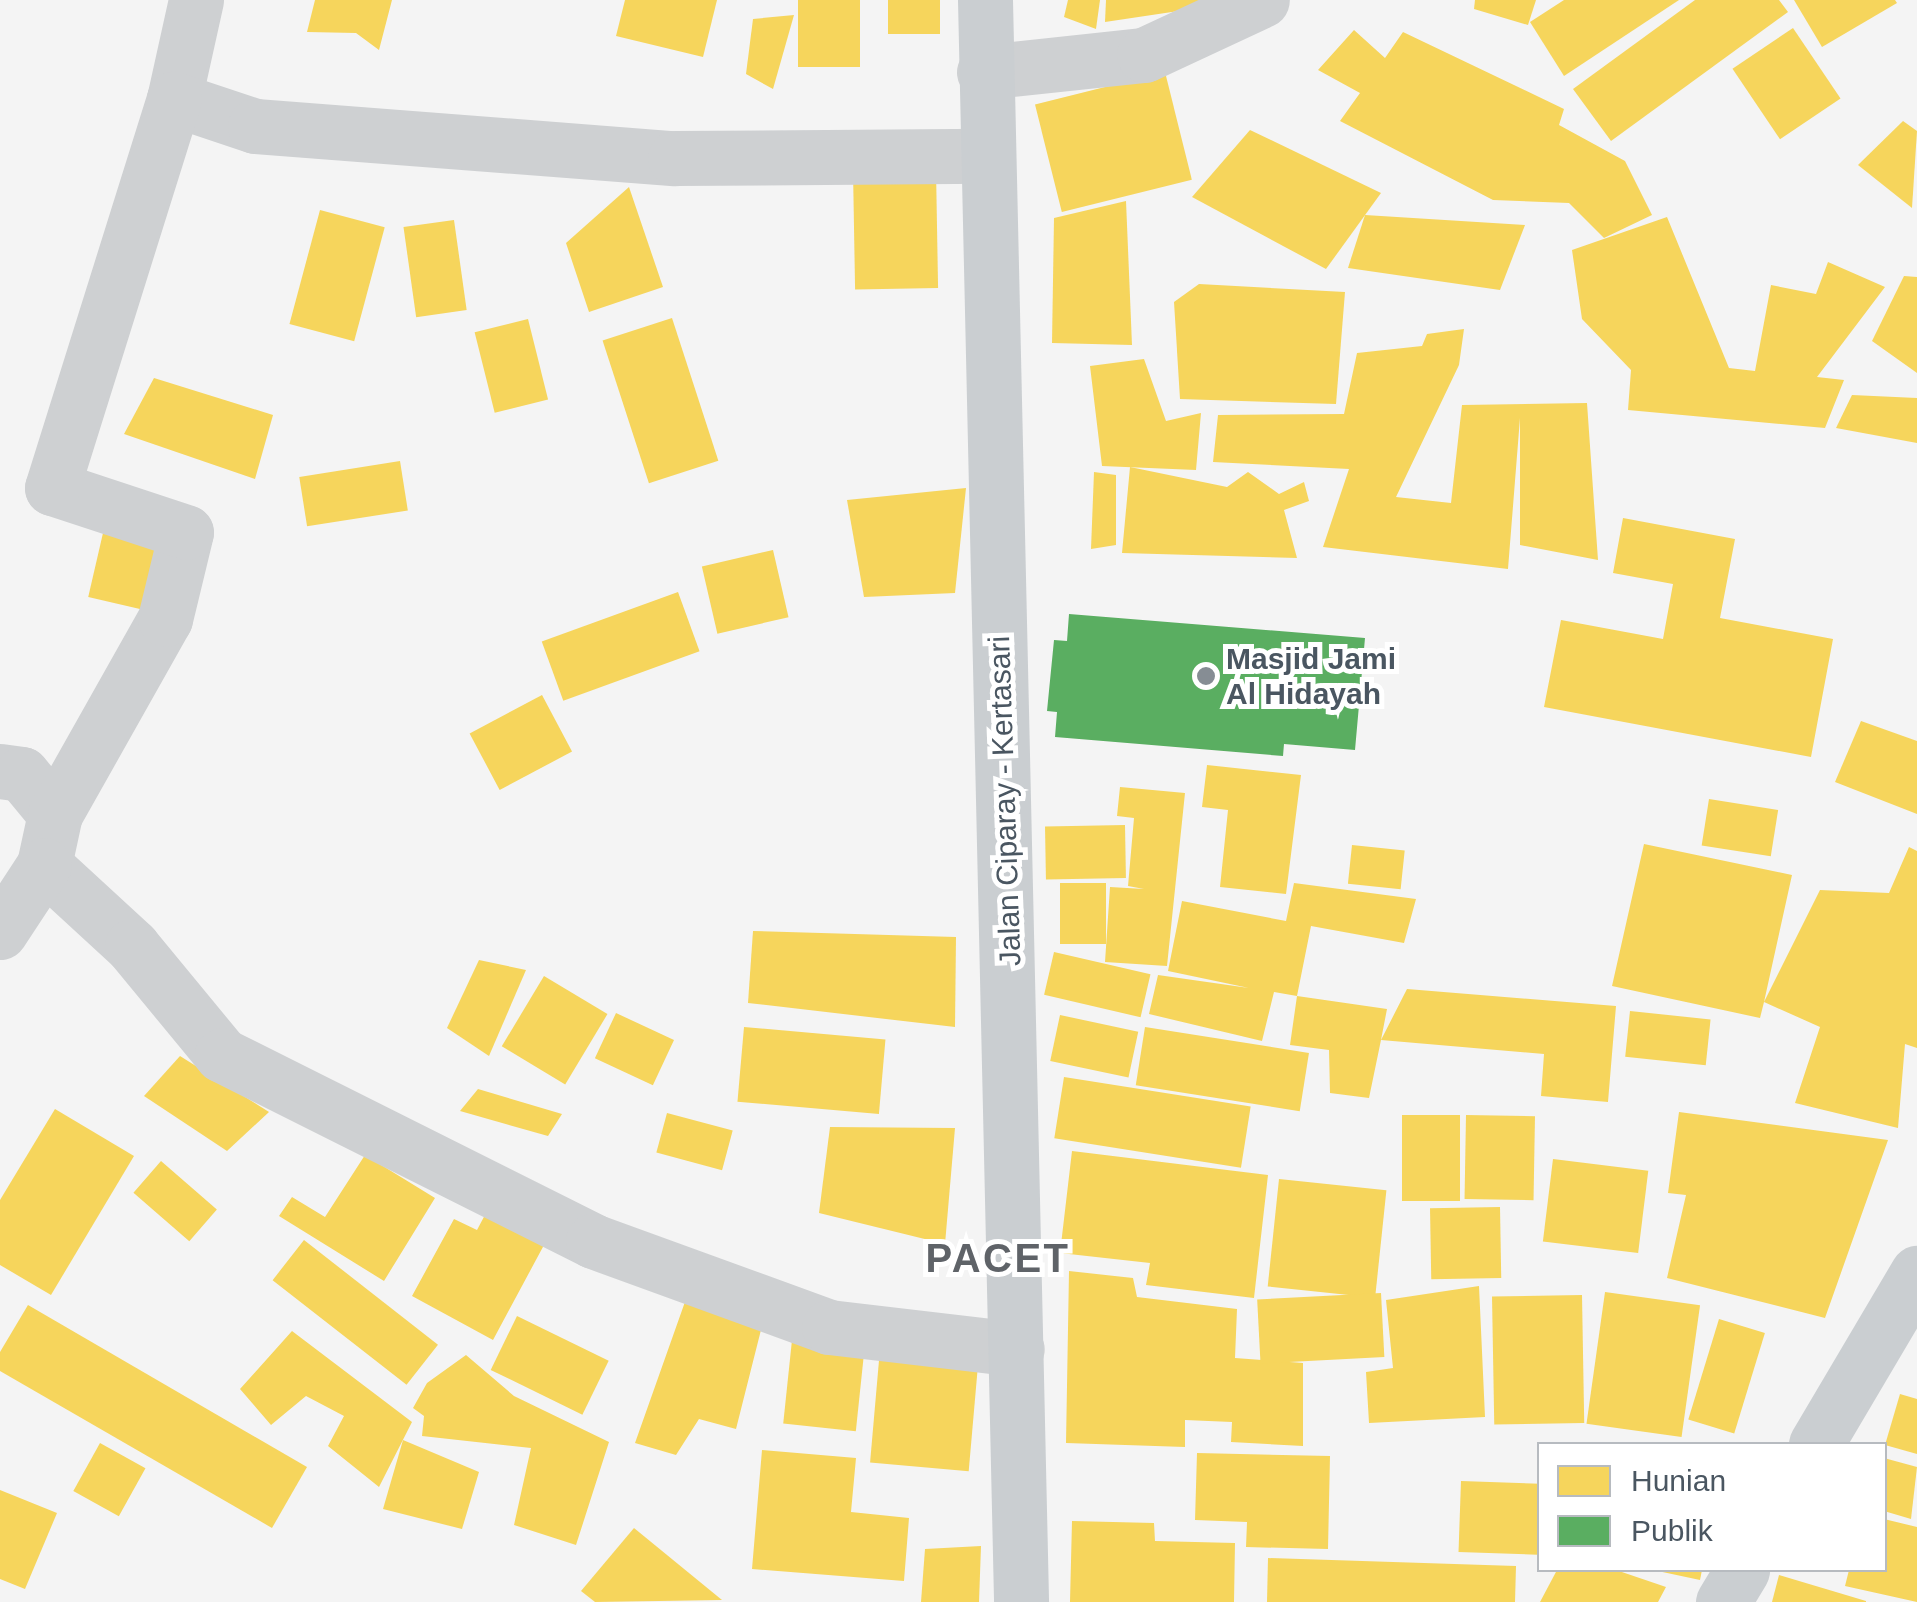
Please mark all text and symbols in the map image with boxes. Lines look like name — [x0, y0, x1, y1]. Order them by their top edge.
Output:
street label: Jalan Ciparay - Kertasari — [981, 635, 1029, 967]
place label: Masjid Jami Al Hidayah — [1226, 641, 1396, 712]
marker: Masjid Jami Al Hidayah — [1195, 665, 1217, 687]
district label: PACET — [925, 1234, 1071, 1282]
legend — [1537, 1442, 1887, 1572]
text: Hunian — [1631, 1464, 1726, 1497]
text: Publik — [1631, 1514, 1713, 1547]

